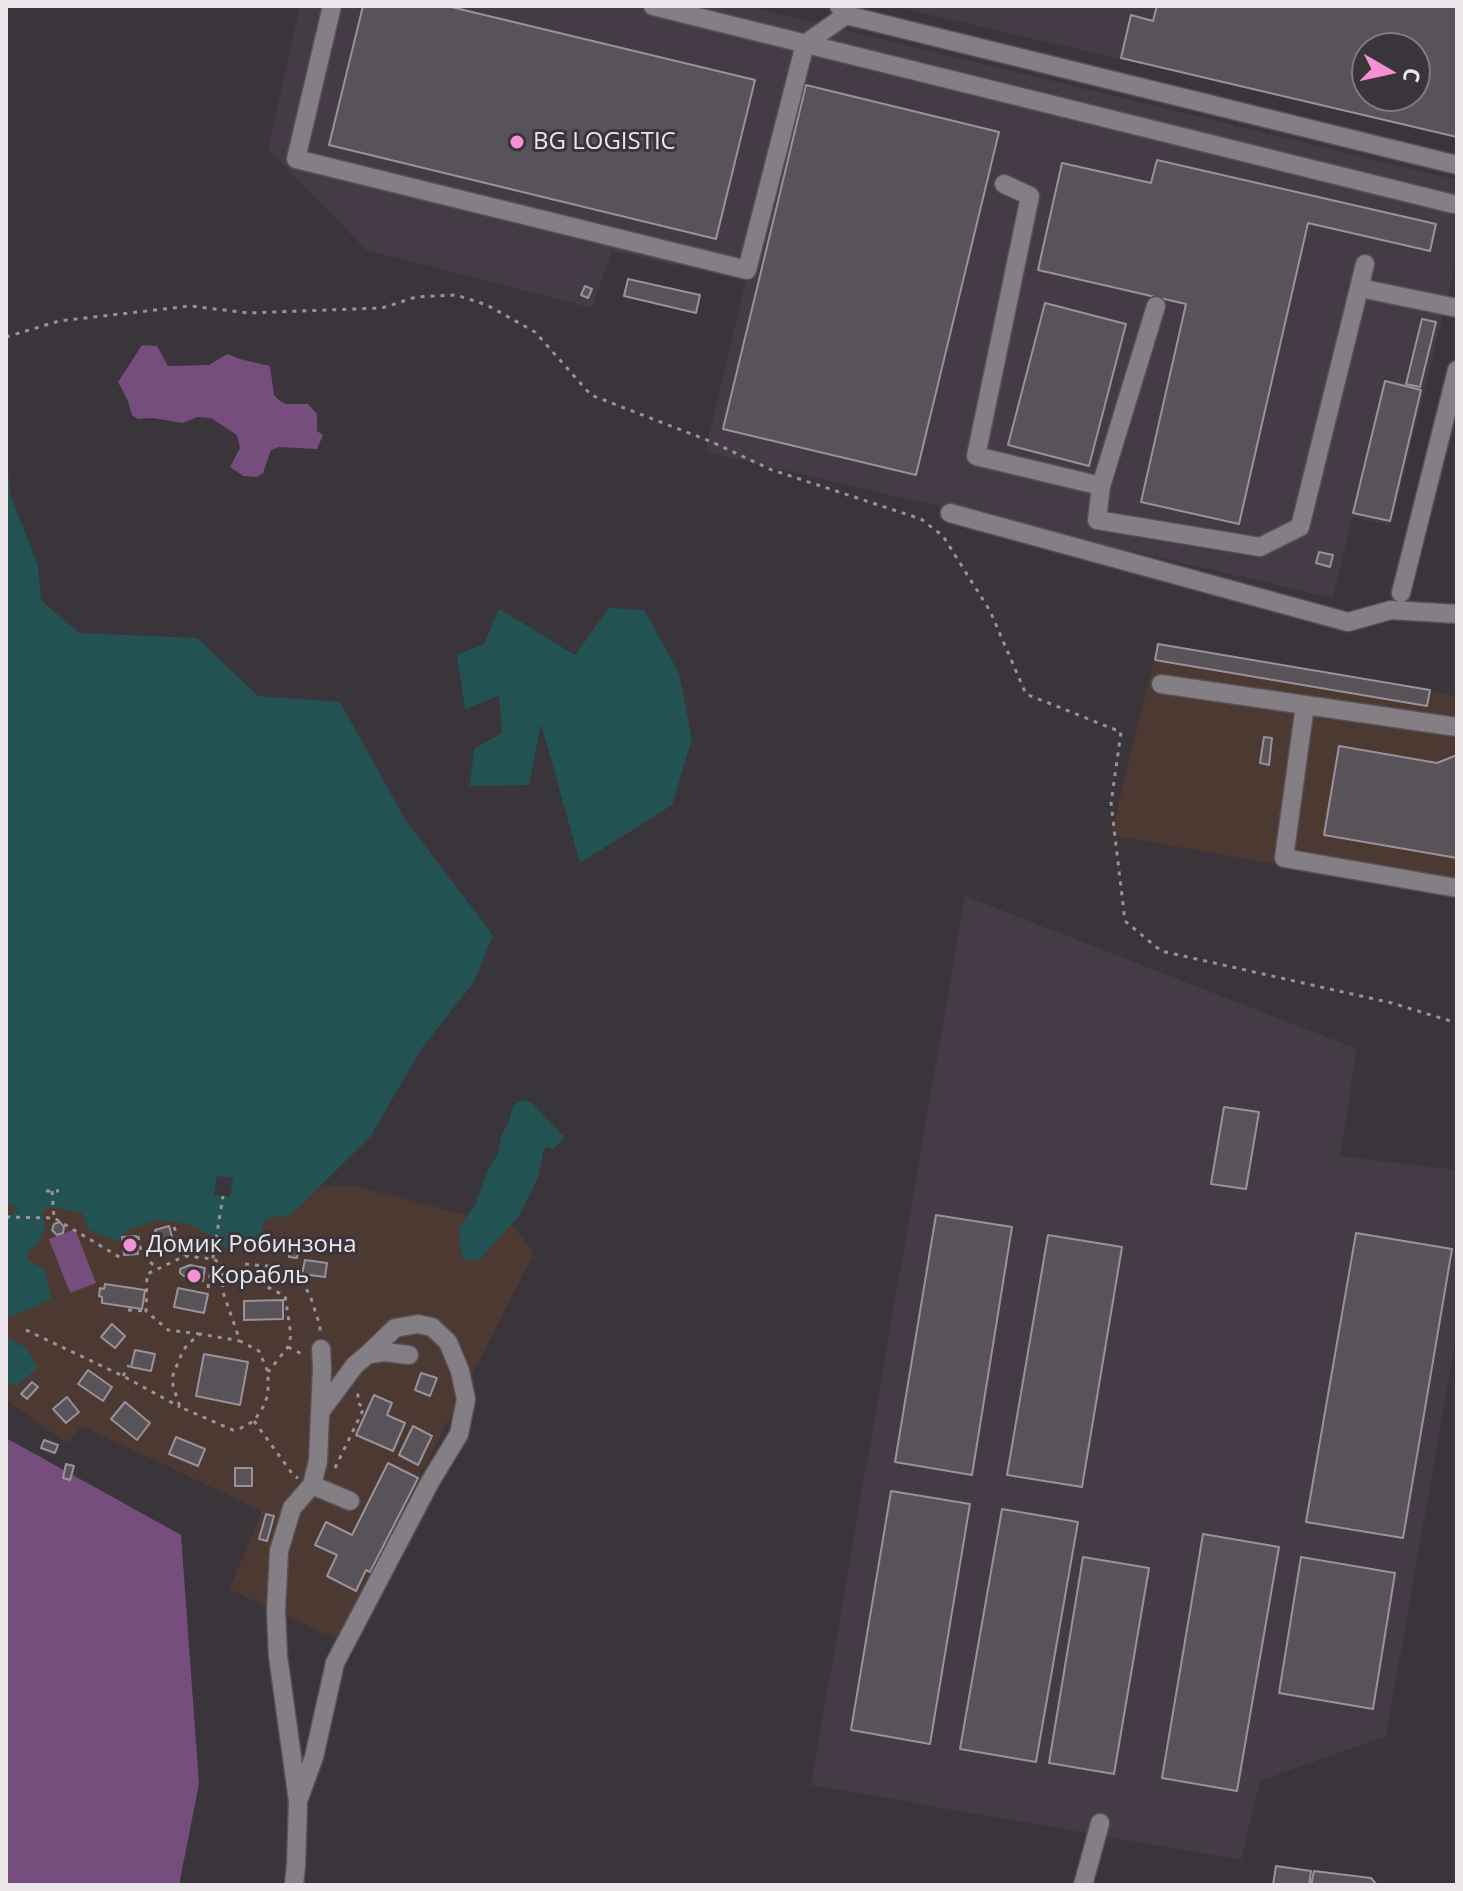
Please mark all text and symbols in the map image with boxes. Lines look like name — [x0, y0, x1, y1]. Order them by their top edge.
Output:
north arrow — [1351, 32, 1431, 112]
text: С — [1397, 66, 1429, 85]
place label: BG LOGISTIC — [533, 128, 676, 156]
marker: BG LOGISTIC — [508, 133, 526, 151]
place label: Домик Робинзона — [146, 1231, 357, 1259]
marker: Домик Робинзона — [121, 1236, 139, 1254]
place label: Корабль — [210, 1262, 309, 1290]
marker: Корабль — [185, 1267, 203, 1285]

